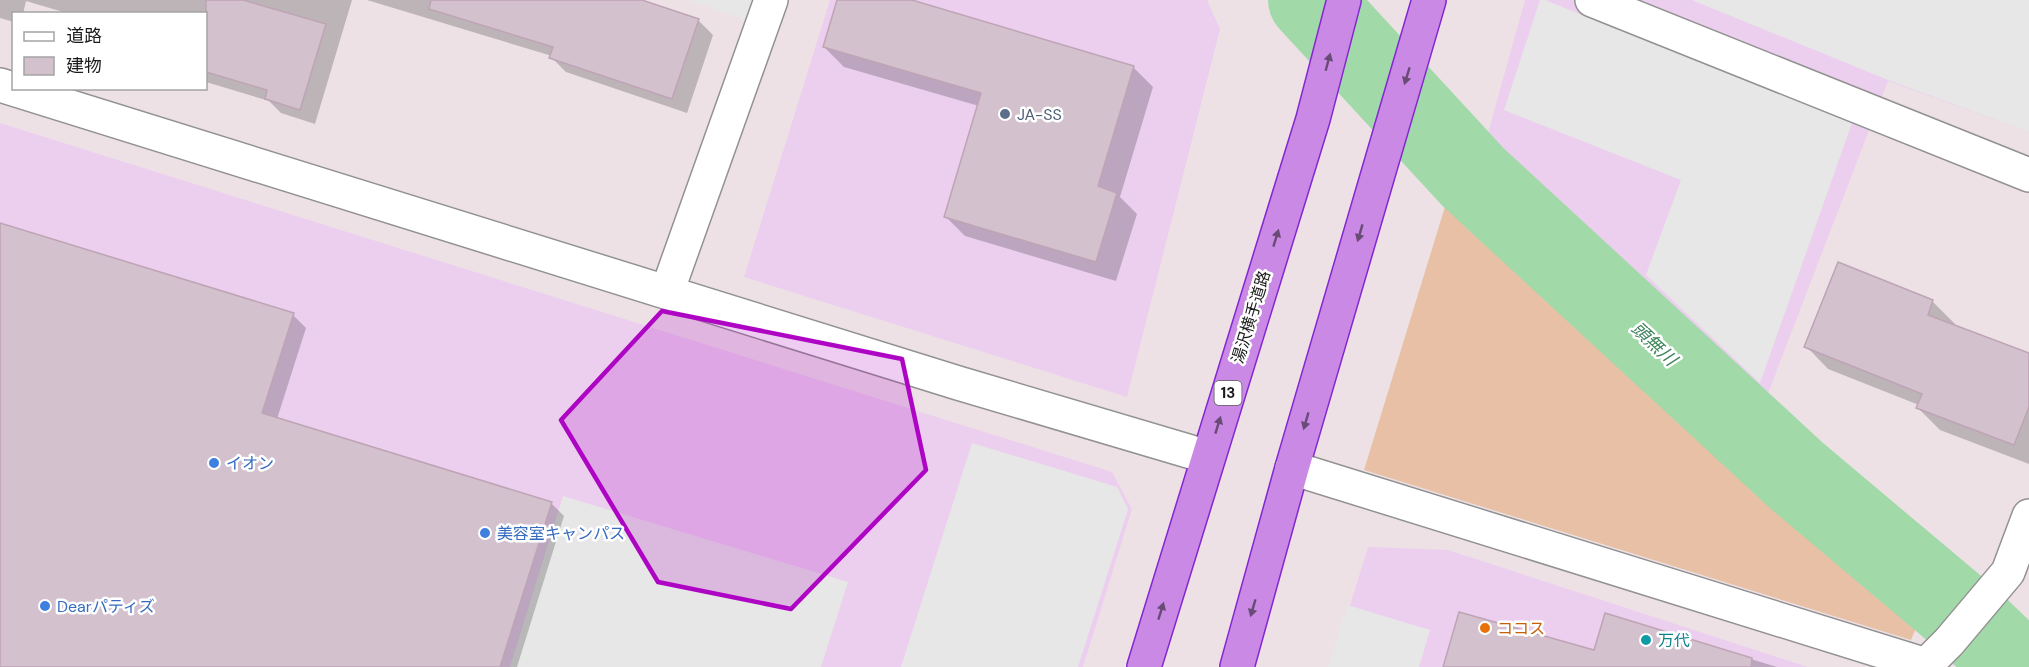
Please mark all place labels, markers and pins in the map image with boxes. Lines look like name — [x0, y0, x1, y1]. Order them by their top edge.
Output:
place label: JA-SS — [1017, 104, 1062, 125]
marker: JA-SS — [998, 107, 1012, 121]
place label: イオン — [226, 453, 274, 474]
marker: イオン — [207, 456, 221, 470]
place label: 美容室キャンパス — [497, 523, 625, 544]
marker: 美容室キャンパス — [478, 526, 492, 540]
place label: Dearパティズ — [57, 596, 155, 617]
marker: Dearパティズ — [38, 599, 52, 613]
place label: ココス — [1497, 618, 1545, 639]
marker: ココス — [1478, 621, 1492, 635]
place label: 万代 — [1658, 630, 1690, 651]
marker: 万代 — [1639, 633, 1653, 647]

